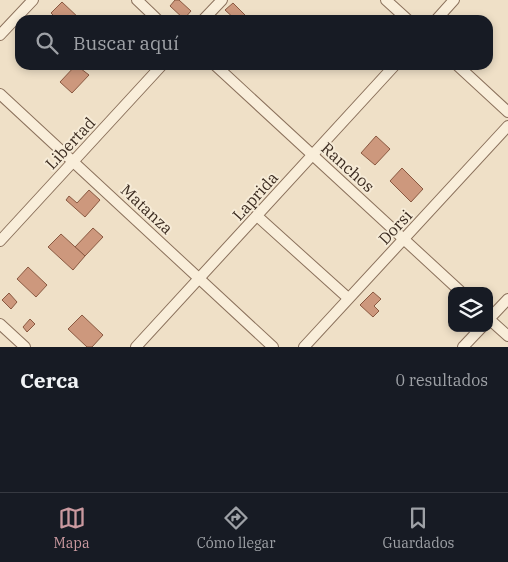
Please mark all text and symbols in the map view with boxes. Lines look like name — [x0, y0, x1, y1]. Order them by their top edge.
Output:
search box — [15, 15, 493, 70]
icon: search — [33, 29, 61, 57]
text: Buscar aquí — [73, 31, 179, 55]
street label: Libertad — [41, 113, 99, 173]
street label: Ranchos — [317, 138, 379, 196]
street label: Laprida — [228, 167, 282, 224]
street label: Matanza — [117, 180, 177, 238]
street label: Dorsi — [374, 205, 416, 249]
map controls — [448, 287, 493, 332]
button: layers — [448, 287, 493, 332]
text: Cerca — [20, 366, 79, 394]
text: 0 resultados — [396, 370, 488, 390]
tab: Mapa — [54, 504, 90, 552]
tab: Cómo llegar — [197, 504, 275, 552]
tab: Guardados — [382, 504, 454, 552]

